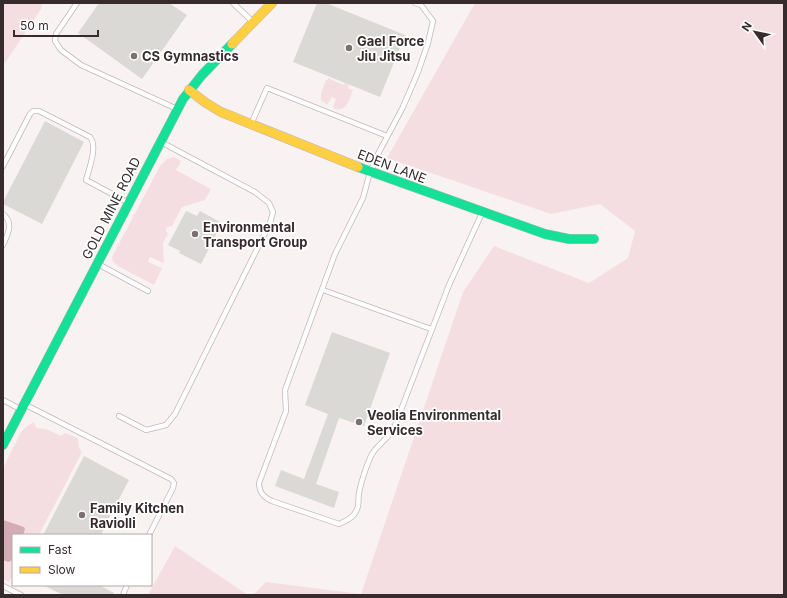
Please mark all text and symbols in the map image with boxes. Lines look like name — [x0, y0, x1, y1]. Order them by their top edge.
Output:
scale bar — [14, 12, 98, 38]
north arrow — [735, 12, 775, 52]
text: 50 m — [20, 18, 49, 33]
text: N — [738, 19, 755, 34]
place label: Gael Force Jiu Jitsu — [357, 33, 425, 64]
marker: Gael Force Jiu Jitsu — [344, 43, 354, 53]
place label: CS Gymnastics — [142, 48, 239, 64]
marker: CS Gymnastics — [129, 51, 139, 61]
street label: EDEN LANE — [355, 146, 429, 186]
street label: GOLD MINE ROAD — [78, 154, 144, 262]
place label: Environmental Transport Group — [203, 219, 308, 250]
marker: Environmental Transport Group — [190, 229, 200, 239]
place label: Veolia Environmental Services — [367, 407, 501, 438]
marker: Veolia Environmental Services — [354, 417, 364, 427]
place label: Family Kitchen Raviolli — [90, 500, 184, 531]
marker: Family Kitchen Raviolli — [77, 510, 87, 520]
legend — [12, 534, 152, 586]
text: Fast — [48, 542, 72, 557]
text: Slow — [48, 562, 76, 577]

